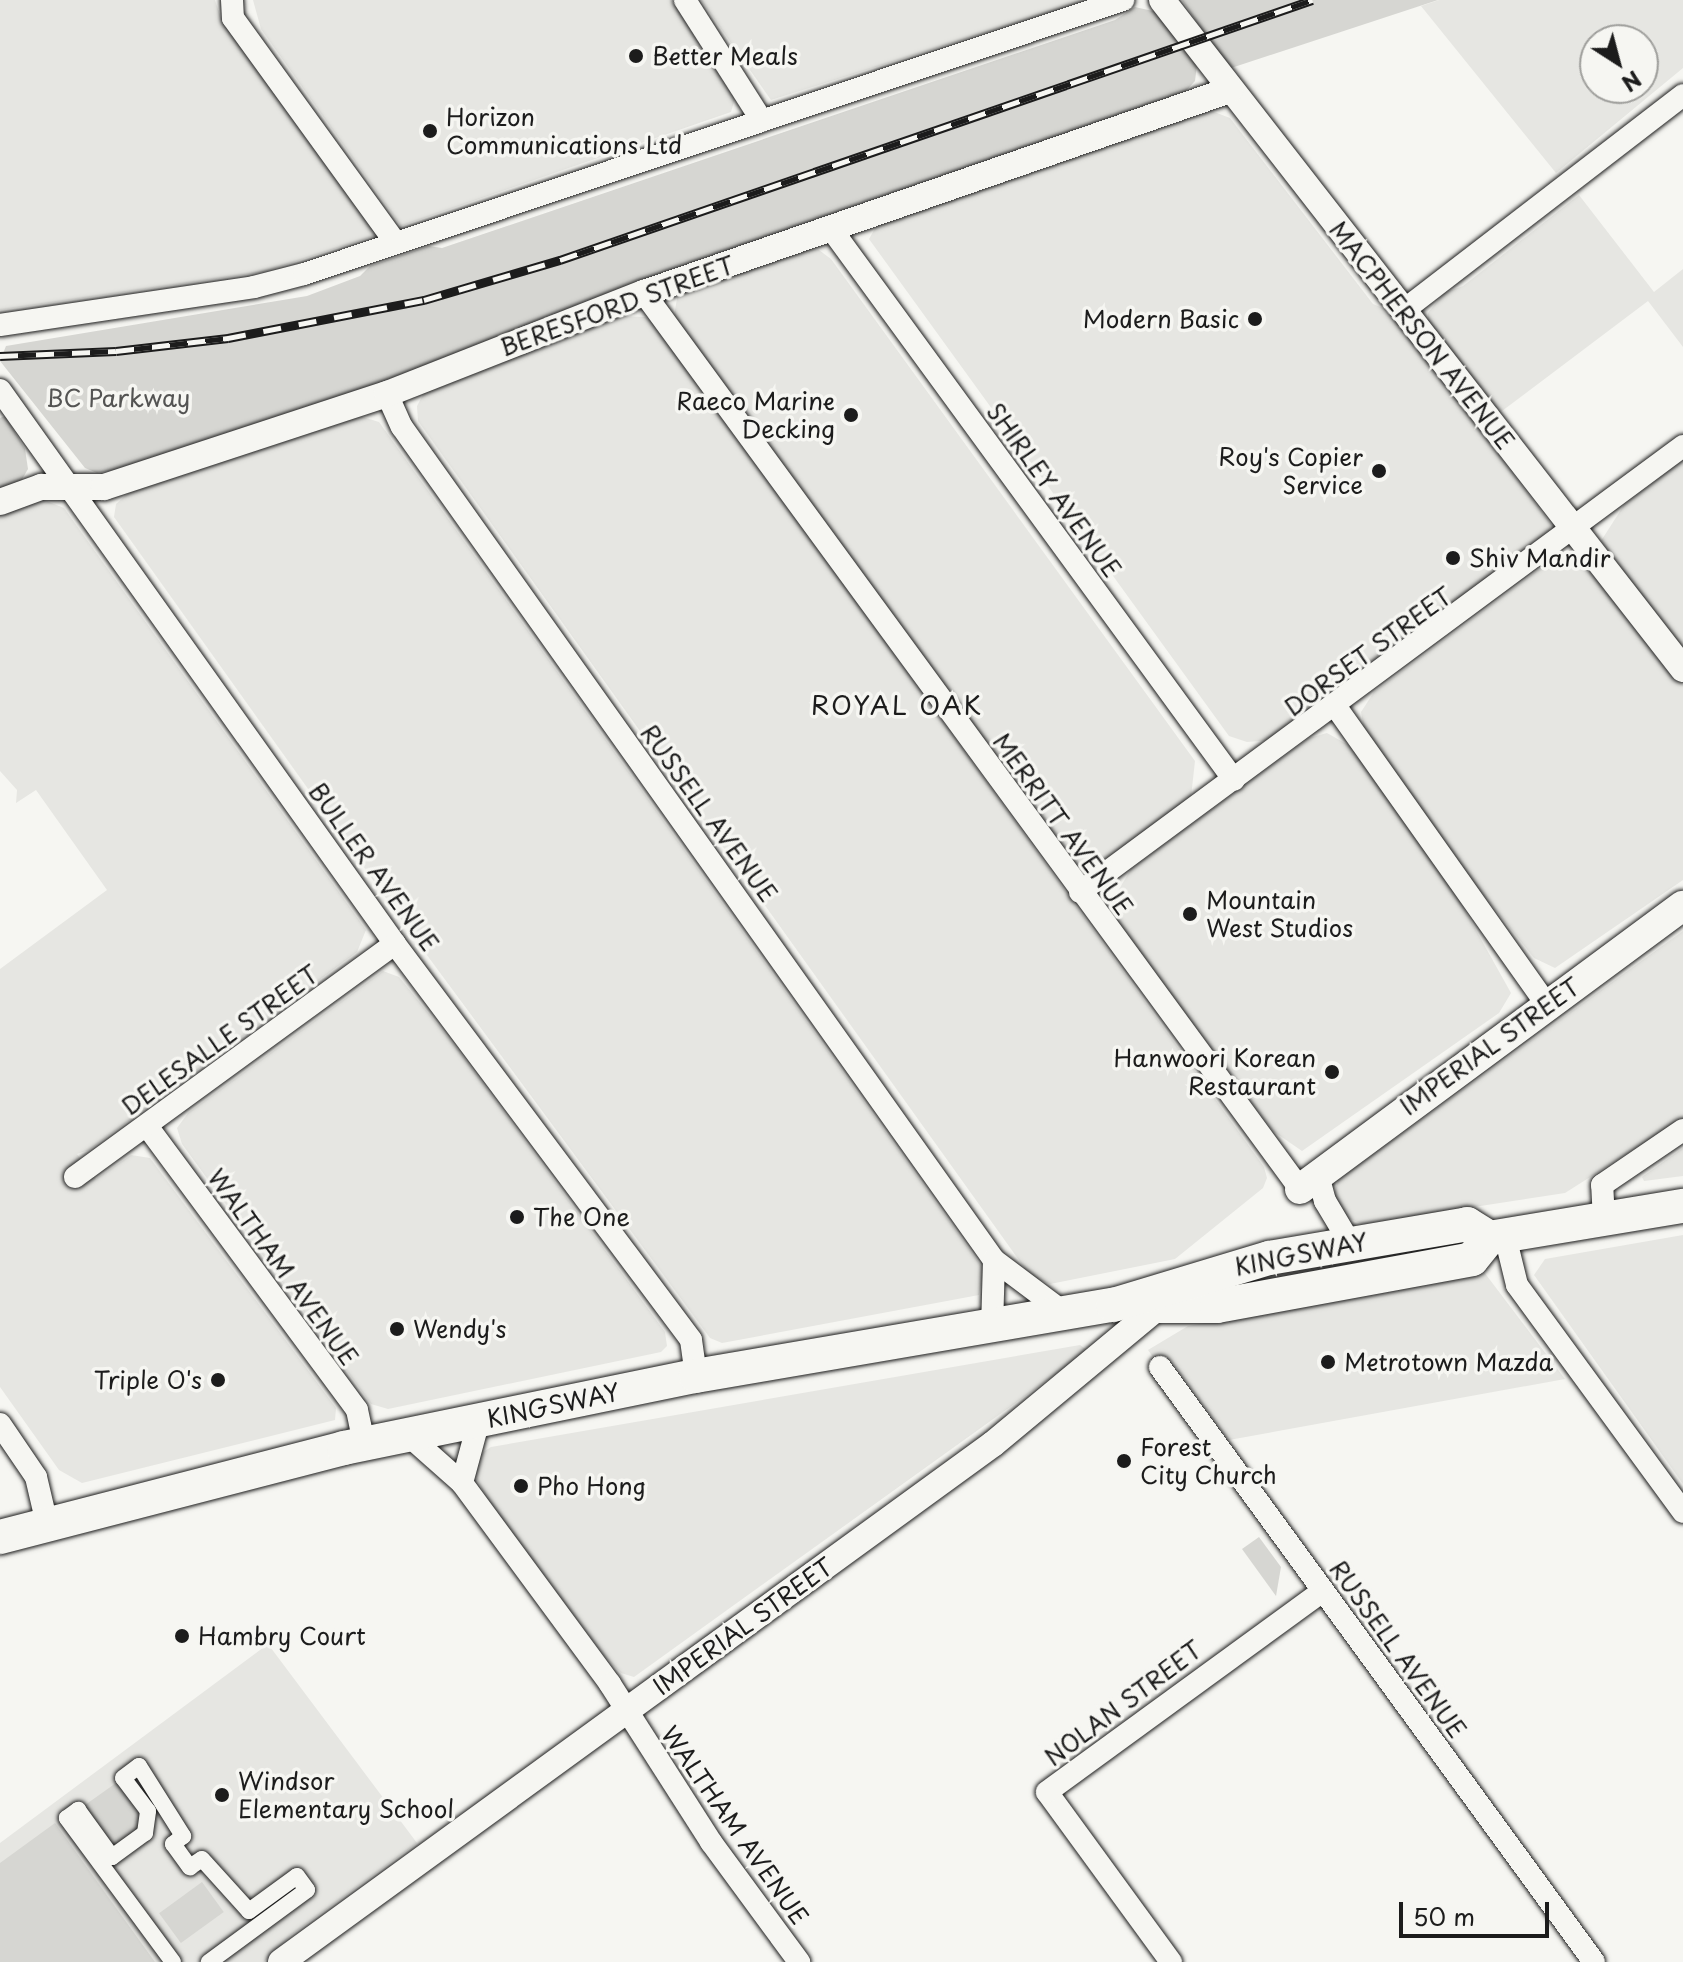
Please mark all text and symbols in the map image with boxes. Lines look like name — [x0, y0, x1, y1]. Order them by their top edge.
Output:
north arrow — [1579, 24, 1659, 104]
place label: Better Meals — [652, 42, 800, 70]
marker: Better Meals — [627, 47, 645, 65]
text: N — [1615, 64, 1649, 101]
place label: Horizon Communications Ltd — [446, 103, 682, 159]
marker: Horizon Communications Ltd — [421, 122, 439, 140]
street label: MACPHERSON AVENUE — [1323, 214, 1521, 456]
street label: BERESFORD STREET — [495, 250, 739, 362]
place label: Modern Basic — [1081, 305, 1239, 333]
marker: Modern Basic — [1246, 310, 1264, 328]
park label: BC Parkway — [46, 384, 190, 412]
place label: Raeco Marine Decking — [677, 387, 835, 443]
street label: SHIRLEY AVENUE — [981, 397, 1127, 583]
marker: Raeco Marine Decking — [842, 406, 860, 424]
place label: Roy's Copier Service — [1218, 443, 1363, 499]
marker: Roy's Copier Service — [1370, 462, 1388, 480]
place label: Shiv Mandir — [1469, 544, 1609, 572]
marker: Shiv Mandir — [1444, 549, 1462, 567]
street label: DORSET STREET — [1278, 580, 1458, 722]
district label: ROYAL OAK — [812, 689, 982, 721]
street label: RUSSELL AVENUE — [634, 717, 784, 909]
street label: MERRITT AVENUE — [987, 727, 1139, 921]
street label: BULLER AVENUE — [303, 776, 445, 958]
place label: Mountain West Studios — [1206, 886, 1352, 942]
marker: Mountain West Studios — [1181, 905, 1199, 923]
street label: DELESALLE STREET — [115, 958, 325, 1122]
street label: IMPERIAL STREET — [1393, 970, 1587, 1122]
place label: Hanwoori Korean Restaurant — [1115, 1044, 1316, 1100]
marker: Hanwoori Korean Restaurant — [1323, 1063, 1341, 1081]
street label: WALTHAM AVENUE — [202, 1163, 364, 1371]
place label: The One — [533, 1203, 631, 1231]
marker: The One — [508, 1208, 526, 1226]
street label: KINGSWAY — [1232, 1227, 1370, 1281]
place label: Wendy's — [413, 1315, 507, 1343]
marker: Wendy's — [388, 1320, 406, 1338]
place label: Metrotown Mazda — [1344, 1348, 1552, 1376]
marker: Metrotown Mazda — [1319, 1353, 1337, 1371]
place label: Triple O's — [92, 1366, 202, 1394]
marker: Triple O's — [209, 1371, 227, 1389]
street label: KINGSWAY — [484, 1377, 622, 1433]
place label: Forest City Church — [1140, 1433, 1279, 1489]
marker: Forest City Church — [1115, 1452, 1133, 1470]
place label: Pho Hong — [537, 1472, 646, 1500]
marker: Pho Hong — [512, 1477, 530, 1495]
street label: IMPERIAL STREET — [646, 1550, 840, 1702]
street label: RUSSELL AVENUE — [1323, 1553, 1473, 1745]
place label: Hambry Court — [198, 1622, 366, 1650]
marker: Hambry Court — [173, 1627, 191, 1645]
street label: NOLAN STREET — [1038, 1634, 1208, 1772]
street label: WALTHAM AVENUE — [655, 1720, 815, 1930]
place label: Windsor Elementary School — [238, 1767, 454, 1823]
marker: Windsor Elementary School — [213, 1786, 231, 1804]
scale bar — [1403, 1886, 1553, 1936]
text: 50 m — [1413, 1898, 1475, 1934]

